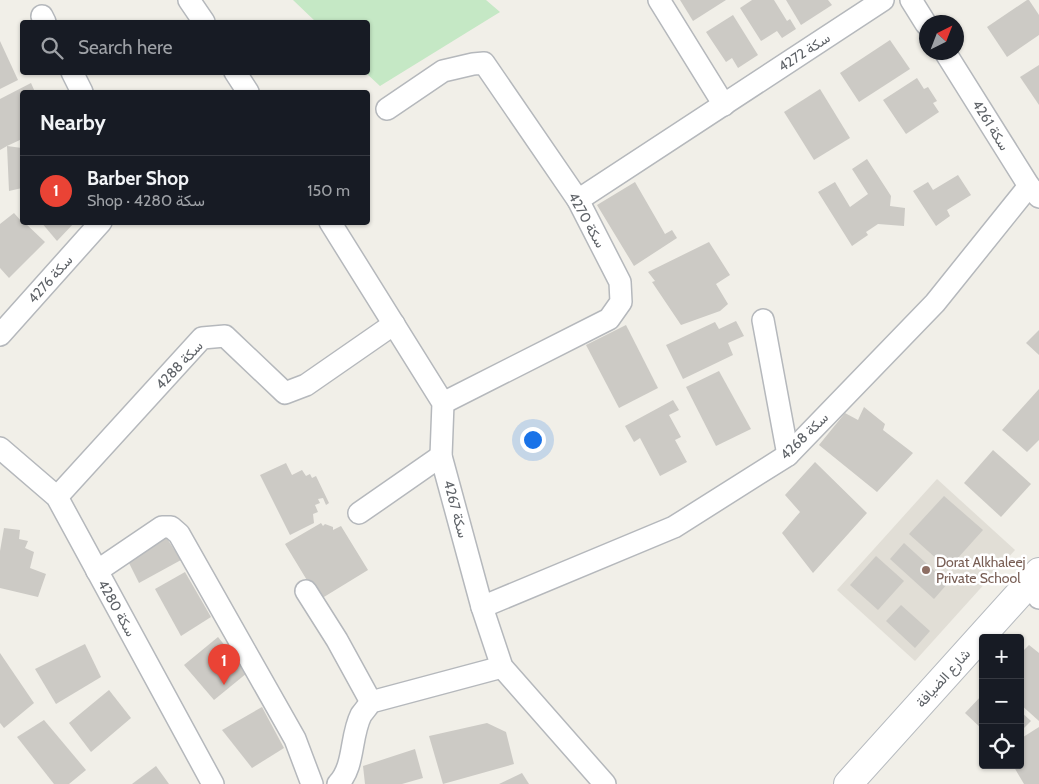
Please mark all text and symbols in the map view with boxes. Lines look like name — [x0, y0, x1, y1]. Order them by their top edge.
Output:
north arrow — [919, 15, 964, 60]
search box — [20, 20, 370, 75]
street label: سكة 4272 — [775, 29, 833, 75]
icon: search — [38, 34, 66, 62]
text: Search here — [78, 36, 172, 59]
street label: سكة 4261 — [968, 96, 1014, 154]
text: Nearby — [40, 110, 106, 135]
text: Barber Shop — [87, 167, 189, 190]
text: 1 — [53, 181, 59, 200]
text: 150 m — [307, 181, 350, 200]
street label: سكة 4270 — [564, 189, 610, 251]
text: Shop · سكة 4280 — [87, 191, 205, 210]
street label: سكة 4276 — [24, 251, 76, 307]
street label: سكة 4288 — [151, 337, 207, 393]
street label: سكة 4268 — [776, 409, 832, 463]
your location — [520, 427, 546, 453]
street label: سكة 4267 — [440, 478, 472, 540]
place label: Dorat Alkhaleej Private School — [936, 553, 1026, 587]
marker: Dorat Alkhaleej Private School — [920, 564, 932, 576]
street label: سكة 4280 — [94, 576, 140, 640]
map controls — [979, 634, 1024, 769]
button: + — [979, 634, 1024, 679]
pin: 1 — [208, 644, 240, 685]
street label: شارع الضيافة — [912, 645, 976, 712]
button: − — [979, 679, 1024, 724]
button: locate — [979, 724, 1024, 769]

